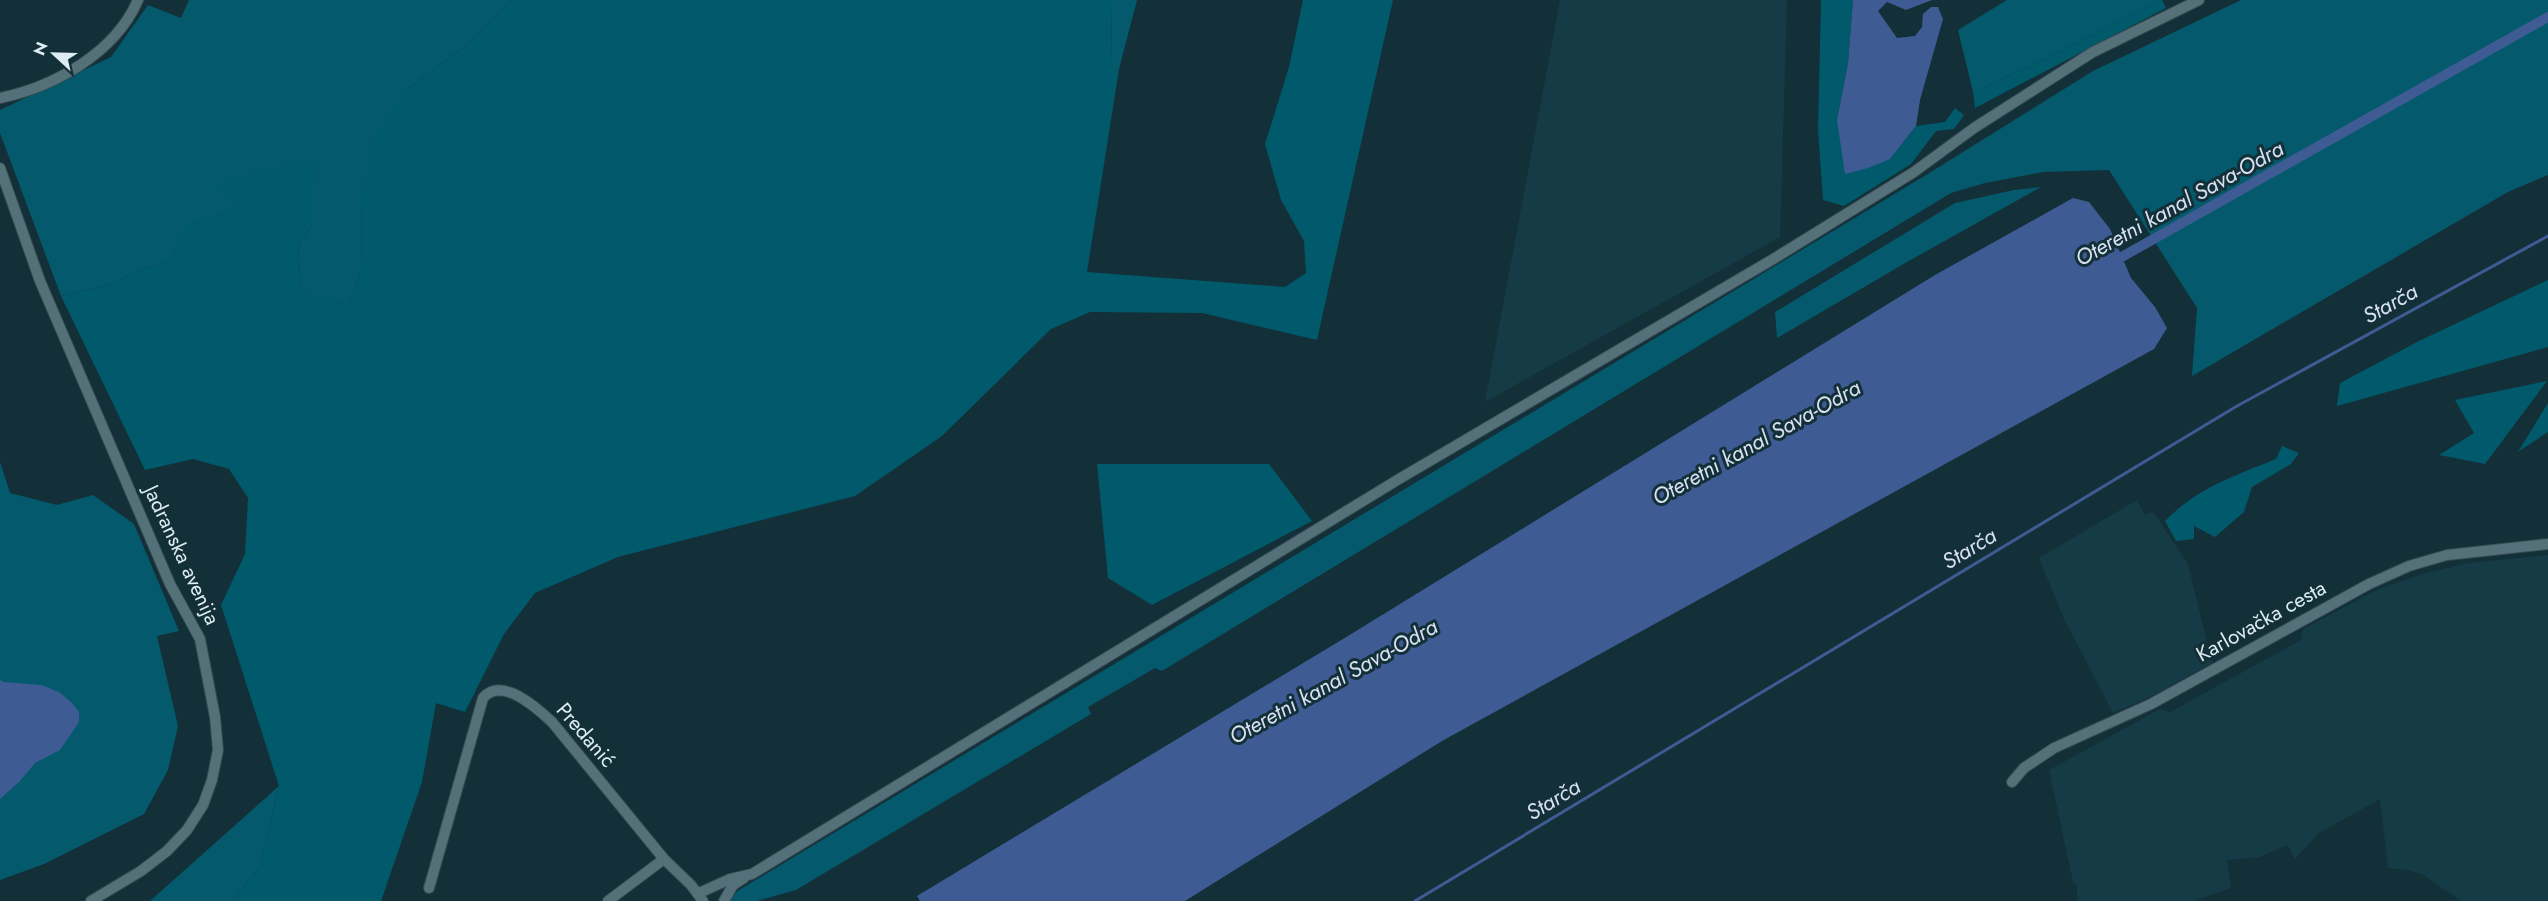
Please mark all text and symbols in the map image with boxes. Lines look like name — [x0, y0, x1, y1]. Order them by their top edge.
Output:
north arrow — [24, 24, 84, 84]
text: N — [28, 38, 54, 59]
water label: Oteretni kanal Sava-Odra — [2069, 132, 2289, 274]
water label: Starča — [2357, 275, 2423, 331]
water label: Oteretni kanal Sava-Odra — [1646, 371, 1866, 513]
street label: Jadranska avenija — [135, 477, 228, 630]
water label: Starča — [1936, 519, 2002, 577]
street label: Karlovačka cesta — [2190, 573, 2332, 669]
water label: Oteretni kanal Sava-Odra — [1223, 610, 1443, 752]
street label: Predanić — [549, 696, 623, 774]
water label: Starča — [1520, 770, 1586, 828]

